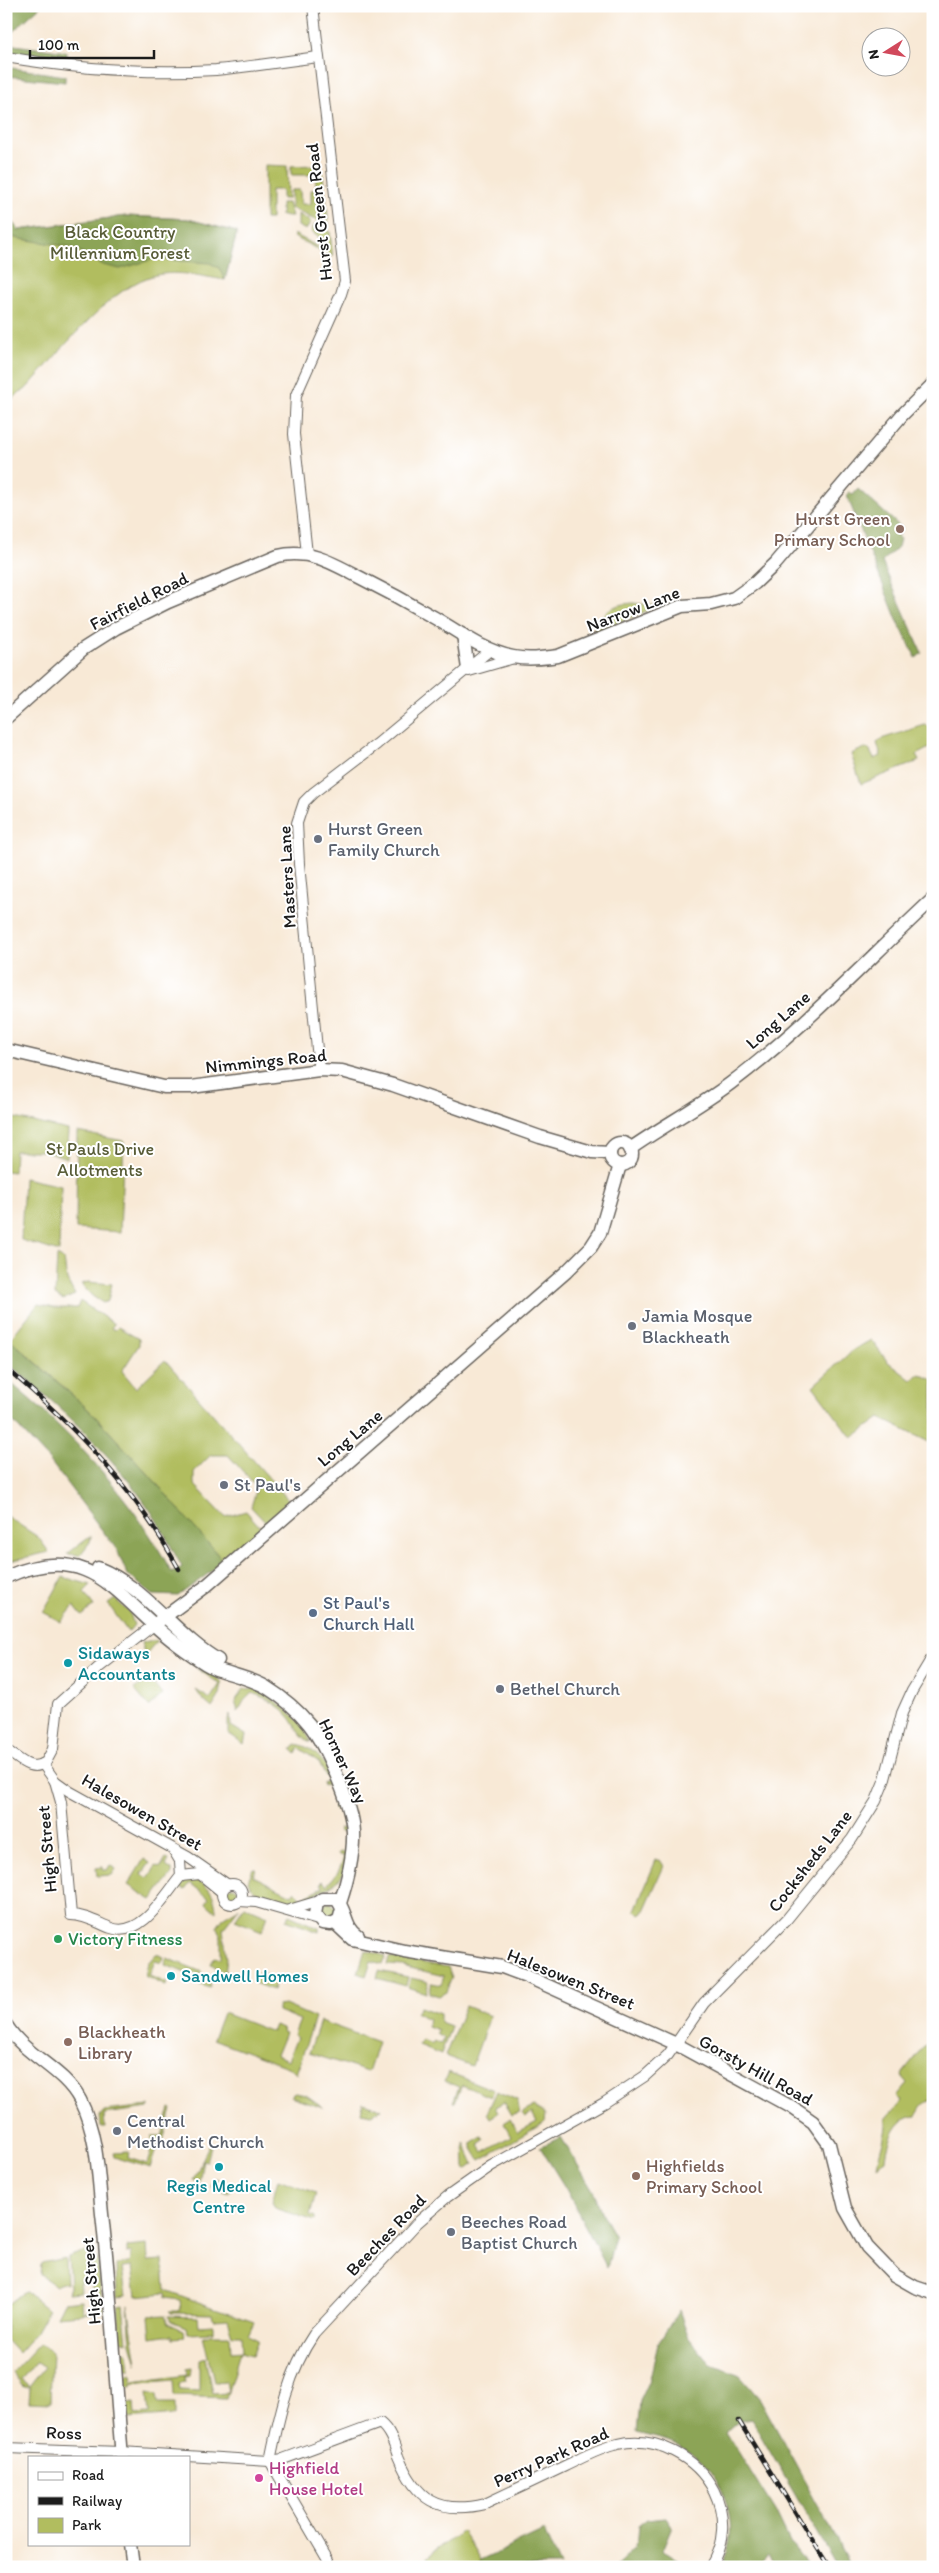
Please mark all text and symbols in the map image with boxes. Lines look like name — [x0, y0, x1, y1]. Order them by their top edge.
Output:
scale bar — [30, 28, 154, 60]
north arrow — [862, 28, 912, 78]
text: 100 m — [38, 36, 80, 54]
text: N — [864, 48, 883, 61]
street label: Hurst Green Road — [301, 142, 337, 282]
park label: Black Country Millennium Forest — [50, 221, 190, 264]
place label: Hurst Green Primary School — [774, 508, 890, 551]
marker: Hurst Green Primary School — [894, 523, 906, 535]
street label: Fairfield Road — [86, 567, 192, 635]
street label: Narrow Lane — [583, 581, 683, 637]
place label: Hurst Green Family Church — [328, 818, 440, 861]
street label: Masters Lane — [273, 825, 301, 929]
marker: Hurst Green Family Church — [312, 833, 324, 845]
street label: Long Lane — [741, 986, 815, 1054]
street label: Nimmings Road — [204, 1044, 328, 1078]
park label: St Pauls Drive Allotments — [46, 1138, 154, 1181]
place label: Jamia Mosque Blackheath — [642, 1305, 752, 1348]
marker: Jamia Mosque Blackheath — [626, 1320, 638, 1332]
street label: Long Lane — [313, 1404, 387, 1472]
place label: St Paul's — [234, 1474, 301, 1496]
marker: St Paul's — [218, 1479, 230, 1491]
place label: St Paul's Church Hall — [323, 1592, 415, 1635]
marker: St Paul's Church Hall — [307, 1607, 319, 1619]
place label: Sidaways Accountants — [78, 1642, 176, 1685]
marker: Sidaways Accountants — [62, 1657, 74, 1669]
place label: Bethel Church — [510, 1678, 620, 1700]
marker: Bethel Church — [494, 1683, 506, 1695]
street label: Horner Way — [314, 1715, 373, 1808]
street label: Halesowen Street — [78, 1769, 206, 1856]
street label: High Street — [32, 1804, 62, 1894]
street label: Cocksheds Lane — [763, 1805, 857, 1917]
place label: Victory Fitness — [68, 1928, 183, 1950]
marker: Victory Fitness — [52, 1933, 64, 1945]
street label: Halesowen Street — [504, 1943, 638, 2015]
place label: Sandwell Homes — [181, 1965, 309, 1987]
marker: Sandwell Homes — [165, 1970, 177, 1982]
place label: Blackheath Library — [78, 2021, 166, 2064]
street label: Gorsty Hill Road — [695, 2030, 817, 2110]
marker: Blackheath Library — [62, 2036, 74, 2048]
place label: Central Methodist Church — [127, 2110, 264, 2153]
marker: Central Methodist Church — [111, 2125, 123, 2137]
place label: Highfields Primary School — [646, 2155, 762, 2198]
marker: Regis Medical Centre — [213, 2161, 225, 2173]
marker: Highfields Primary School — [630, 2170, 642, 2182]
place label: Regis Medical Centre — [166, 2175, 272, 2218]
street label: Beeches Road — [341, 2189, 431, 2281]
place label: Beeches Road Baptist Church — [461, 2211, 577, 2254]
marker: Beeches Road Baptist Church — [445, 2226, 457, 2238]
street label: High Street — [76, 2236, 106, 2326]
street label: Ross — [46, 2421, 82, 2445]
street label: Perry Park Road — [490, 2422, 612, 2492]
legend — [28, 2456, 190, 2546]
place label: Highfield House Hotel — [269, 2457, 363, 2500]
text: Road — [72, 2466, 105, 2484]
marker: Highfield House Hotel — [253, 2472, 265, 2484]
text: Railway — [72, 2492, 122, 2510]
text: Park — [72, 2516, 102, 2534]

